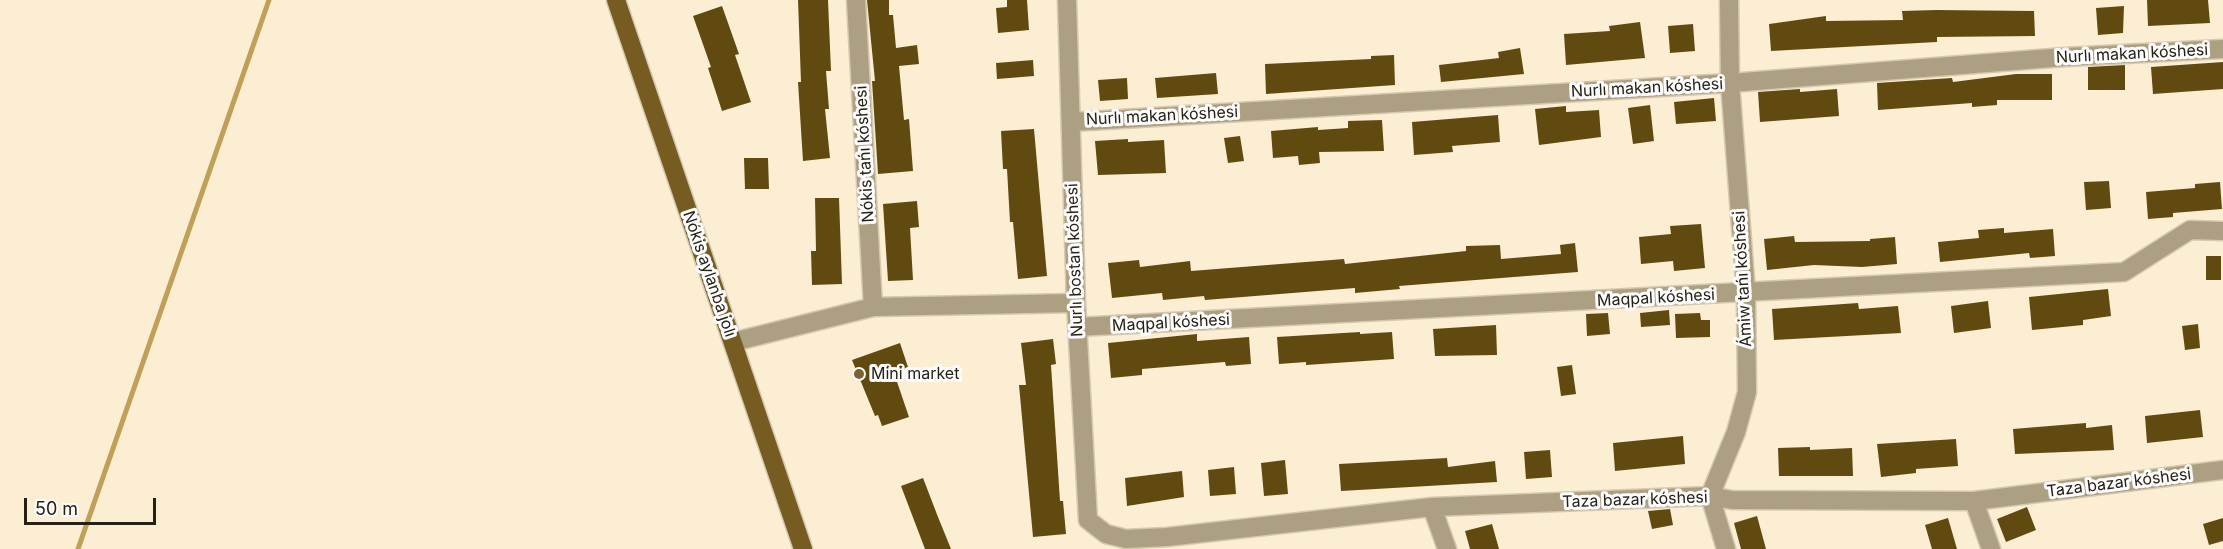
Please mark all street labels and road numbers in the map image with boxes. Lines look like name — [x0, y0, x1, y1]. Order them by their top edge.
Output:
street label: Nurlı makan kóshesi — [2055, 40, 2209, 68]
street label: Nurlı makan kóshesi — [1570, 74, 1724, 102]
street label: Nókis tańı kóshesi — [852, 85, 878, 223]
street label: Nurlı makan kóshesi — [1085, 102, 1239, 130]
street label: Nurlı bostan kóshesi — [1063, 183, 1087, 337]
street label: Nókis aylanba jolı — [678, 208, 740, 340]
street label: Ámiw tańı kóshesi — [1730, 210, 1756, 348]
street label: Maqpal kóshesi — [1597, 285, 1715, 311]
street label: Maqpal kóshesi — [1112, 310, 1230, 336]
street label: Taza bazar kóshesi — [2046, 465, 2192, 501]
street label: Taza bazar kóshesi — [1562, 488, 1708, 512]

